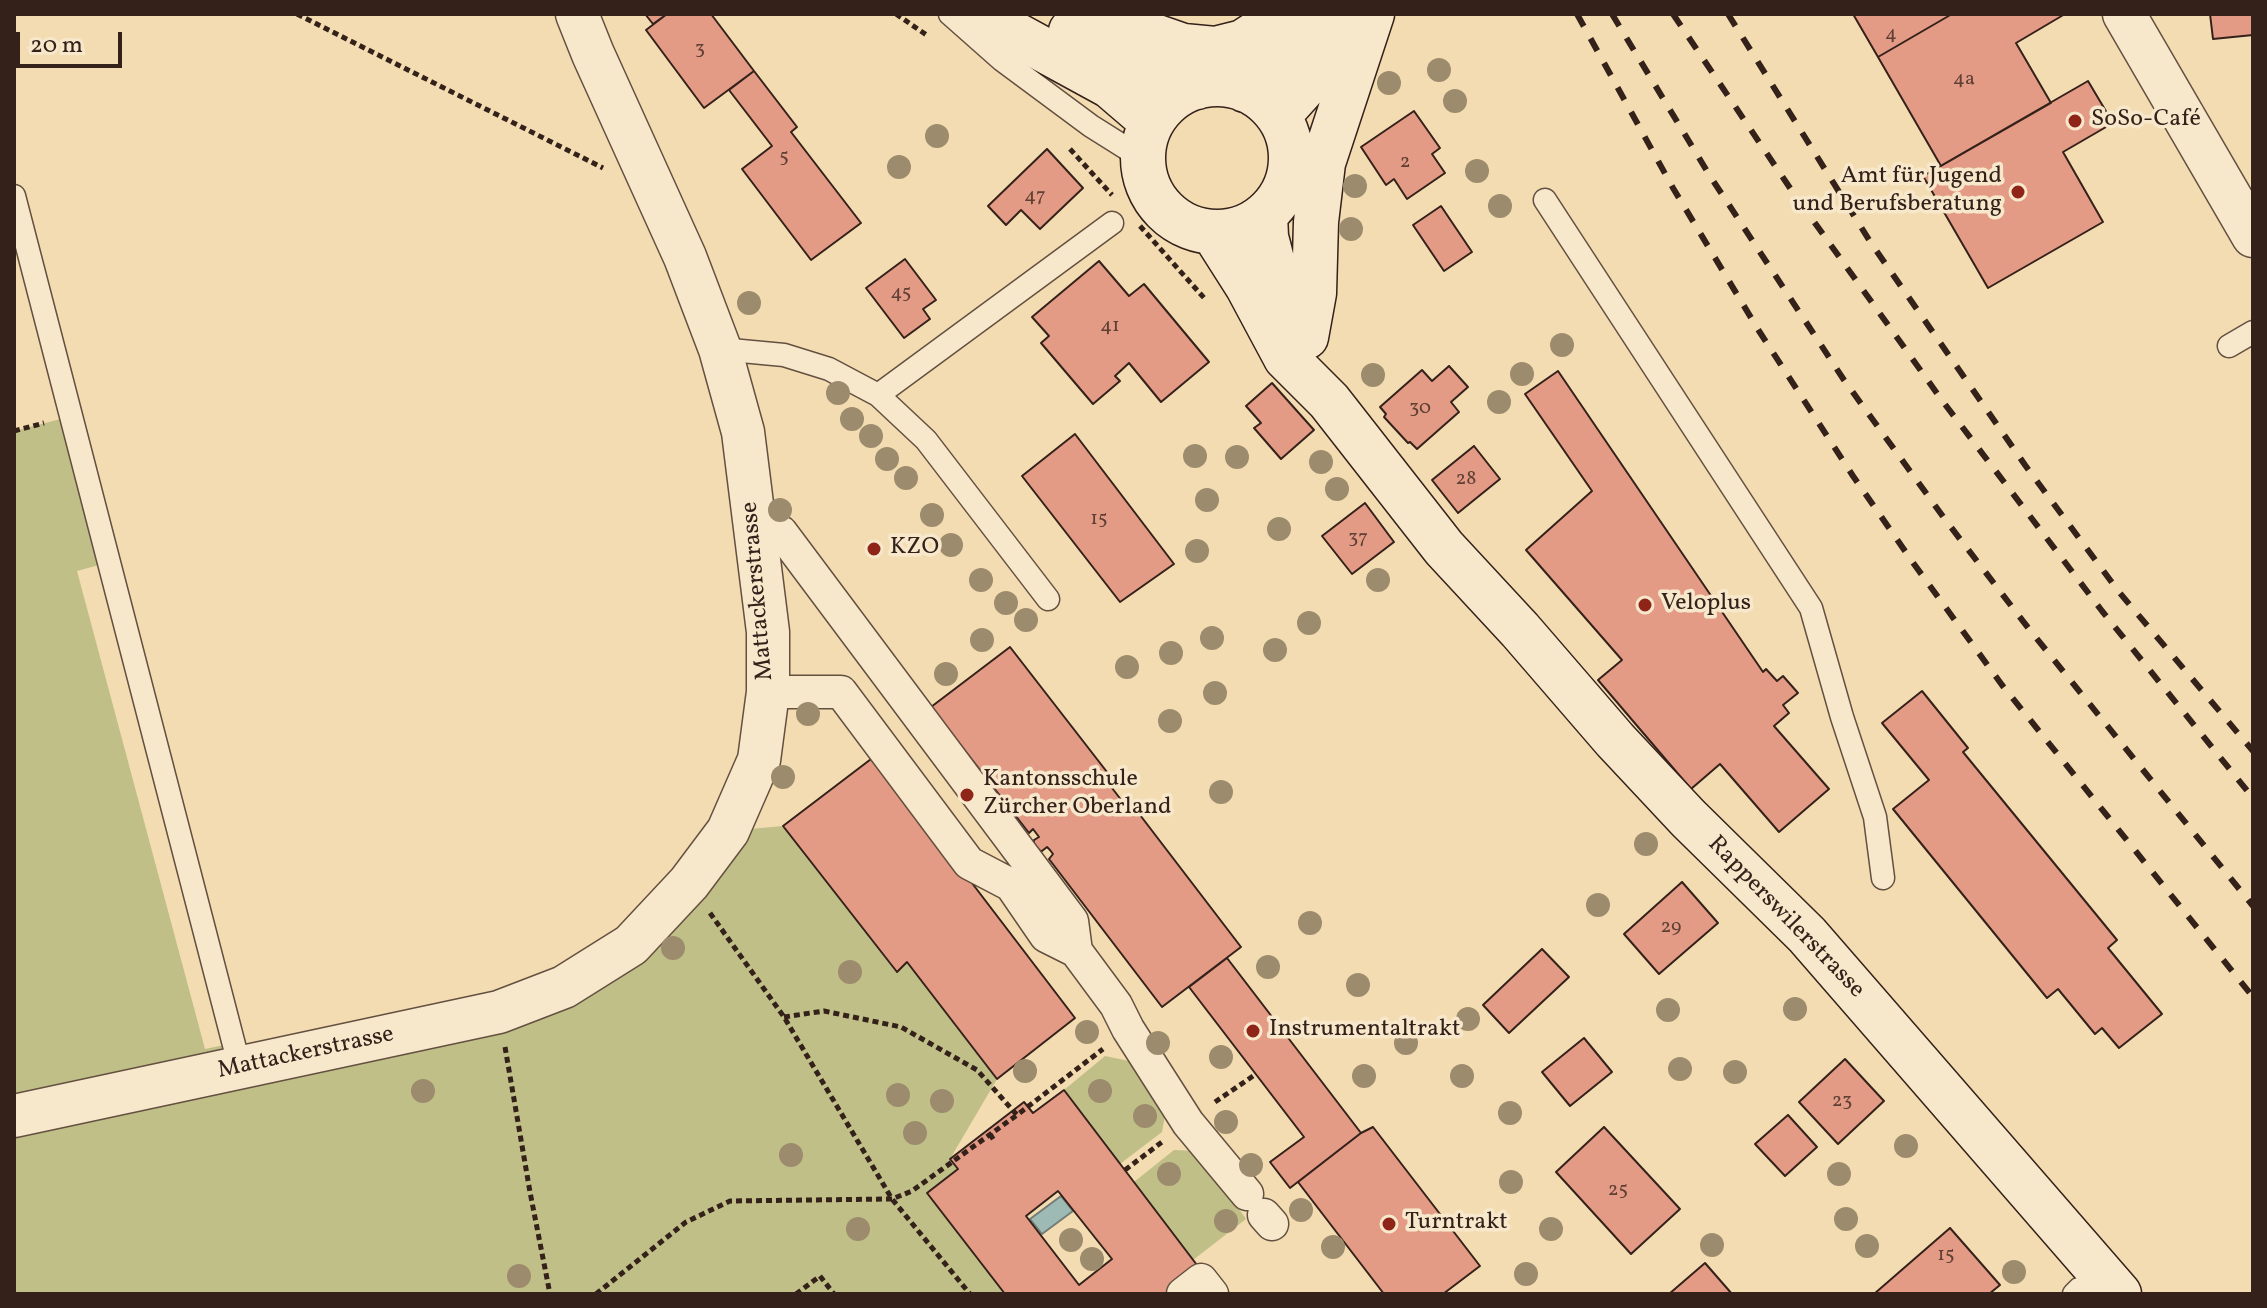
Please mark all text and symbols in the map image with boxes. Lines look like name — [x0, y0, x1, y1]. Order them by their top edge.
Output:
scale bar — [20, 16, 126, 66]
house number: 4 — [1885, 23, 1897, 47]
text: 20 m — [30, 29, 83, 63]
house number: 3 — [695, 38, 705, 62]
house number: 4a — [1953, 68, 1975, 92]
place label: SoSo-Café — [2091, 107, 2201, 135]
marker: SoSo-Café — [2066, 112, 2084, 130]
house number: 5 — [779, 146, 789, 170]
house number: 2 — [1400, 151, 1410, 175]
place label: Amt für Jugend und Berufsberatung — [1793, 164, 2002, 220]
marker: Amt für Jugend und Berufsberatung — [2009, 183, 2027, 201]
house number: 47 — [1024, 185, 1046, 209]
house number: 45 — [891, 282, 911, 306]
house number: 41 — [1100, 315, 1120, 339]
house number: 30 — [1409, 397, 1431, 421]
house number: 28 — [1456, 468, 1476, 492]
street label: Mattackerstrasse — [737, 500, 781, 682]
house number: 15 — [1090, 508, 1108, 532]
house number: 37 — [1348, 527, 1368, 551]
place label: KZO — [890, 535, 939, 563]
marker: KZO — [865, 540, 883, 558]
place label: Veloplus — [1661, 591, 1751, 619]
marker: Veloplus — [1636, 596, 1654, 614]
place label: Kantonsschule Zürcher Oberland — [983, 767, 1171, 823]
marker: Kantonsschule Zürcher Oberland — [958, 786, 976, 804]
street label: Rapperswilerstrasse — [1700, 831, 1870, 1005]
house number: 29 — [1661, 916, 1681, 940]
place label: Instrumentaltrakt — [1269, 1017, 1461, 1045]
street label: Mattackerstrasse — [215, 1021, 397, 1087]
marker: Instrumentaltrakt — [1244, 1022, 1262, 1040]
house number: 23 — [1832, 1090, 1852, 1114]
house number: 25 — [1608, 1179, 1628, 1203]
place label: Turntrakt — [1405, 1210, 1508, 1238]
marker: Turntrakt — [1380, 1215, 1398, 1233]
house number: 15 — [1937, 1244, 1955, 1268]

